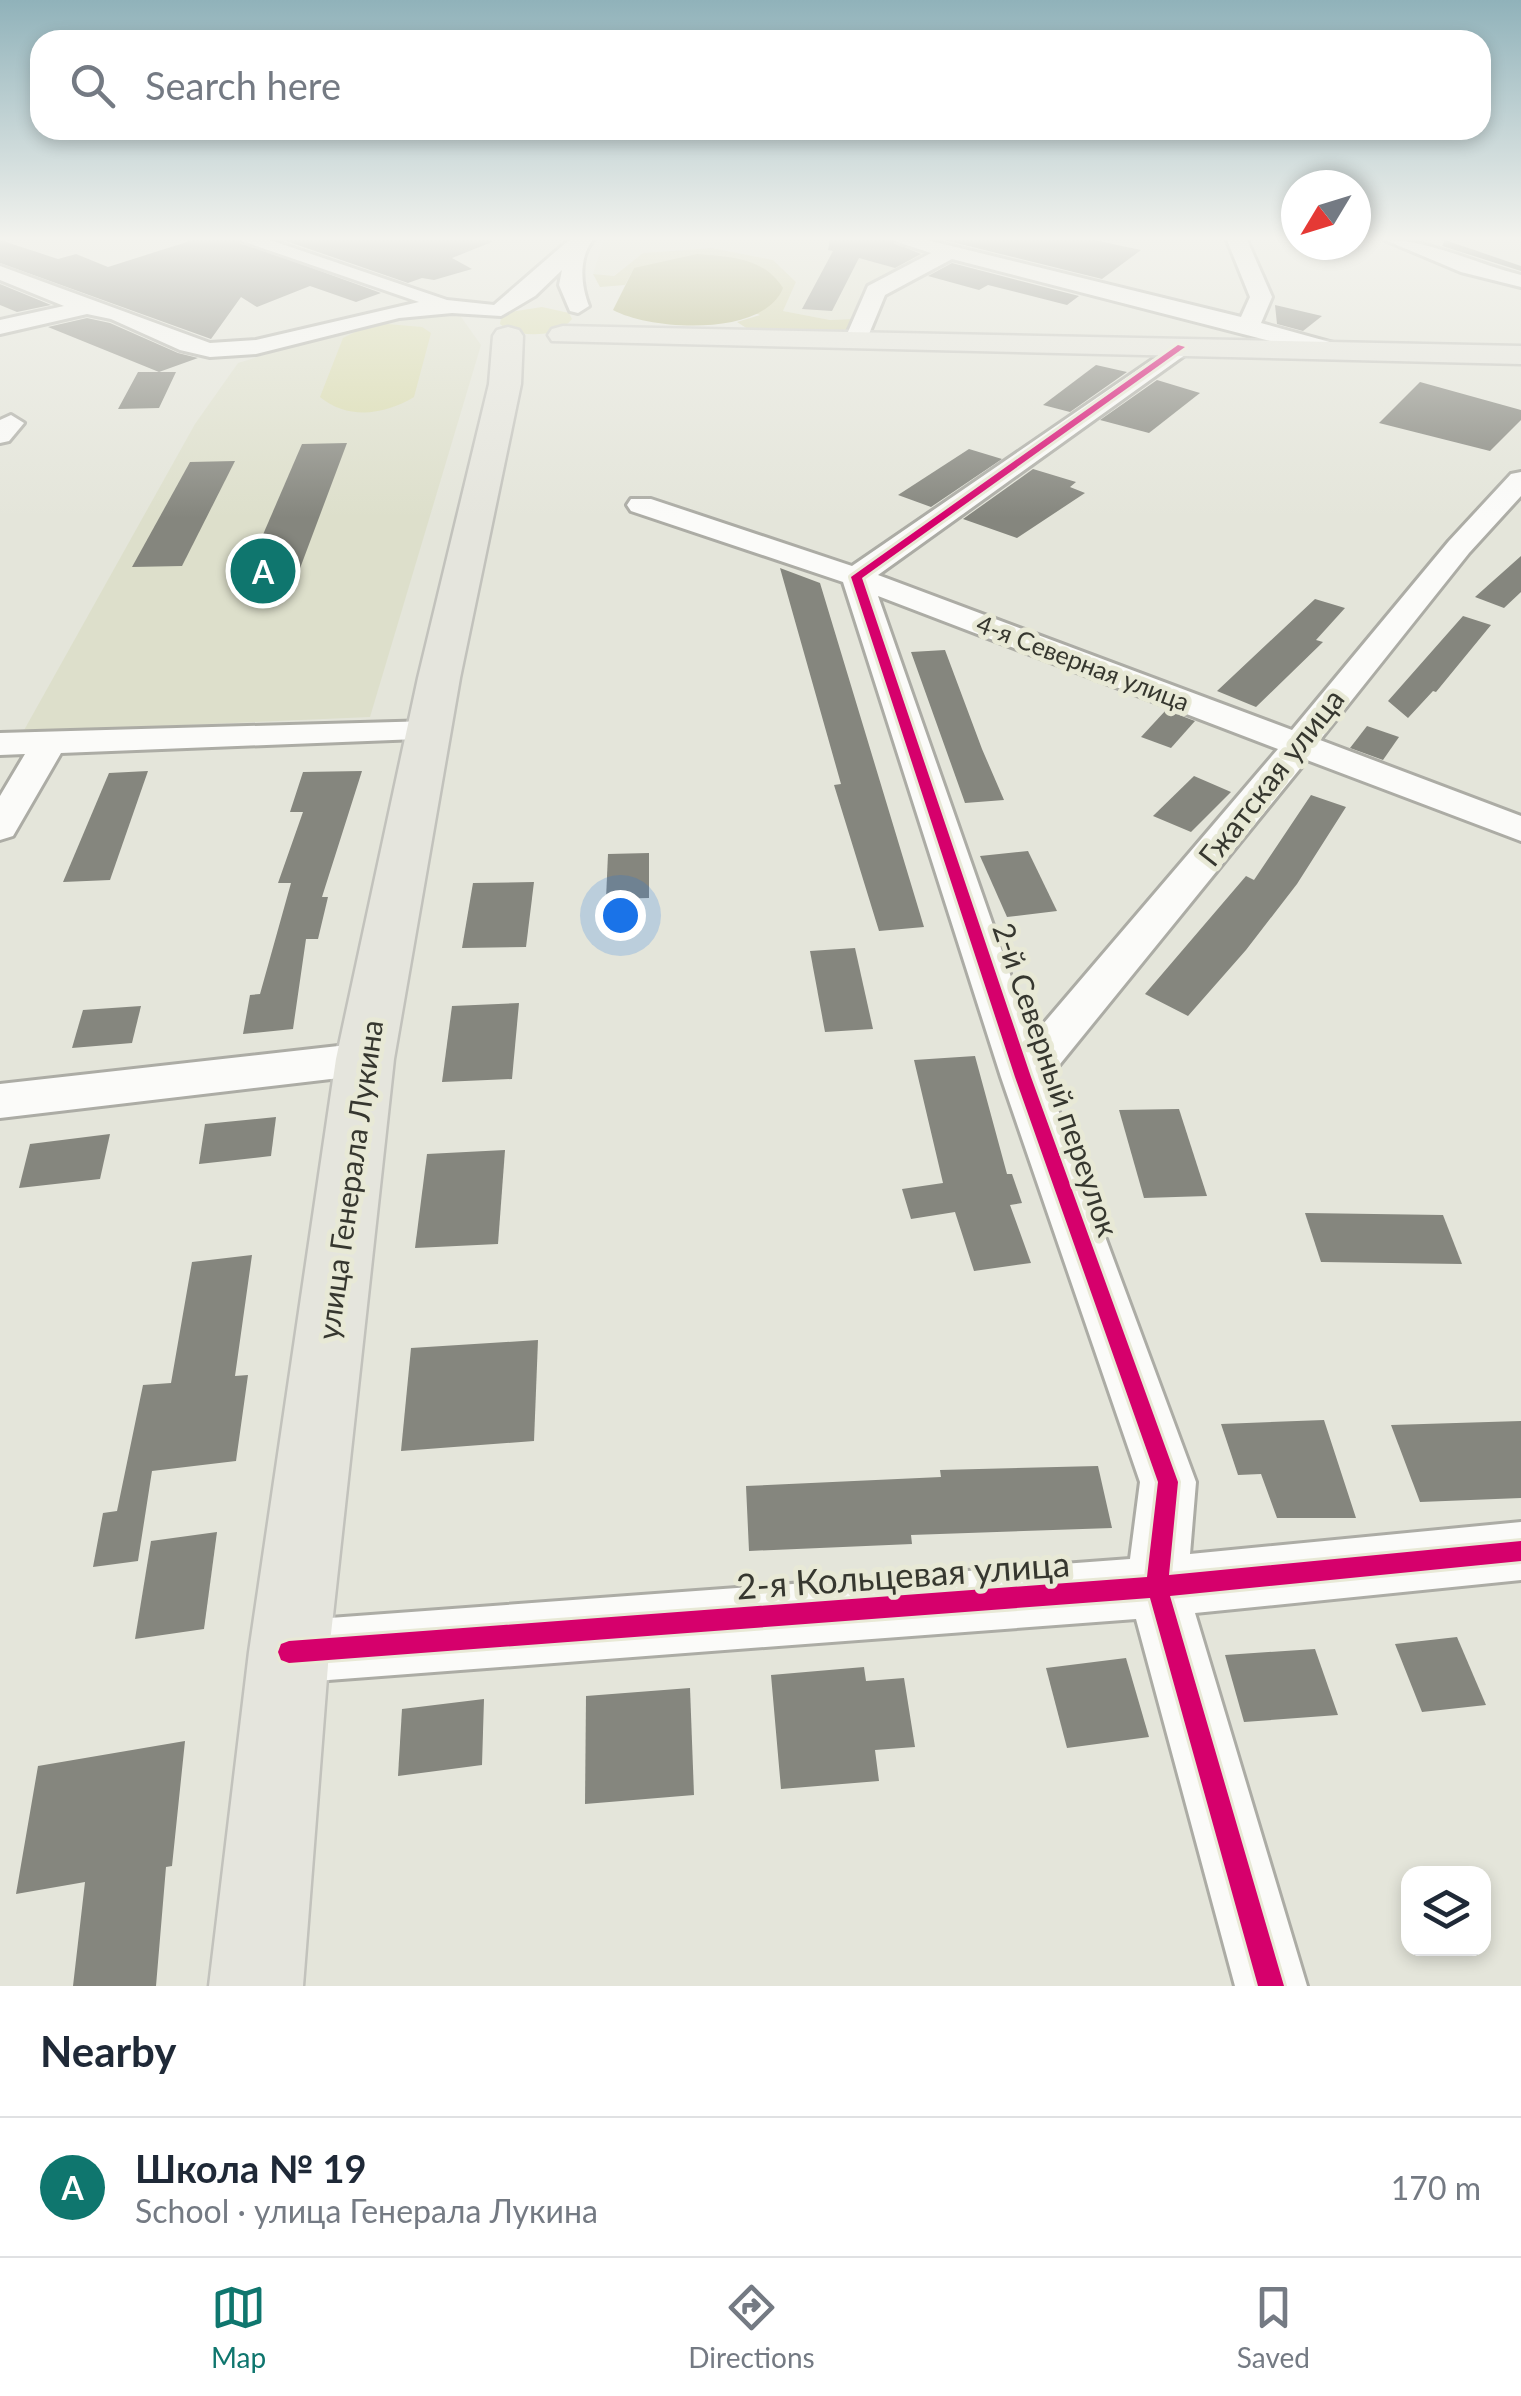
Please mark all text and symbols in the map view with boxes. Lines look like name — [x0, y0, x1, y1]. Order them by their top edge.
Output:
search box — [30, 30, 1491, 140]
icon: search — [65, 58, 120, 113]
text: Search here — [145, 62, 341, 108]
north arrow — [1281, 170, 1371, 260]
pin: A — [230, 534, 296, 608]
street label: 4-я Северная улица — [973, 608, 1194, 716]
street label: Гжатская улица — [1190, 681, 1351, 873]
your location — [595, 890, 646, 941]
street label: 2-й Северный переулок — [986, 918, 1128, 1241]
street label: улица Генерала Лукина — [309, 1018, 389, 1342]
street label: 2-я Кольцевая улица — [735, 1541, 1071, 1607]
map controls — [1401, 1866, 1491, 1956]
button: layers — [1401, 1866, 1491, 1956]
text: Nearby — [40, 2026, 177, 2076]
text: Школа № 19 — [135, 2145, 366, 2191]
text: A — [61, 2168, 84, 2207]
text: 170 m — [1391, 2168, 1481, 2207]
text: School · улица Генерала Лукина — [135, 2191, 598, 2230]
tab: Map — [211, 2280, 266, 2374]
tab: Directions — [688, 2280, 815, 2374]
tab: Saved — [1237, 2280, 1310, 2374]

